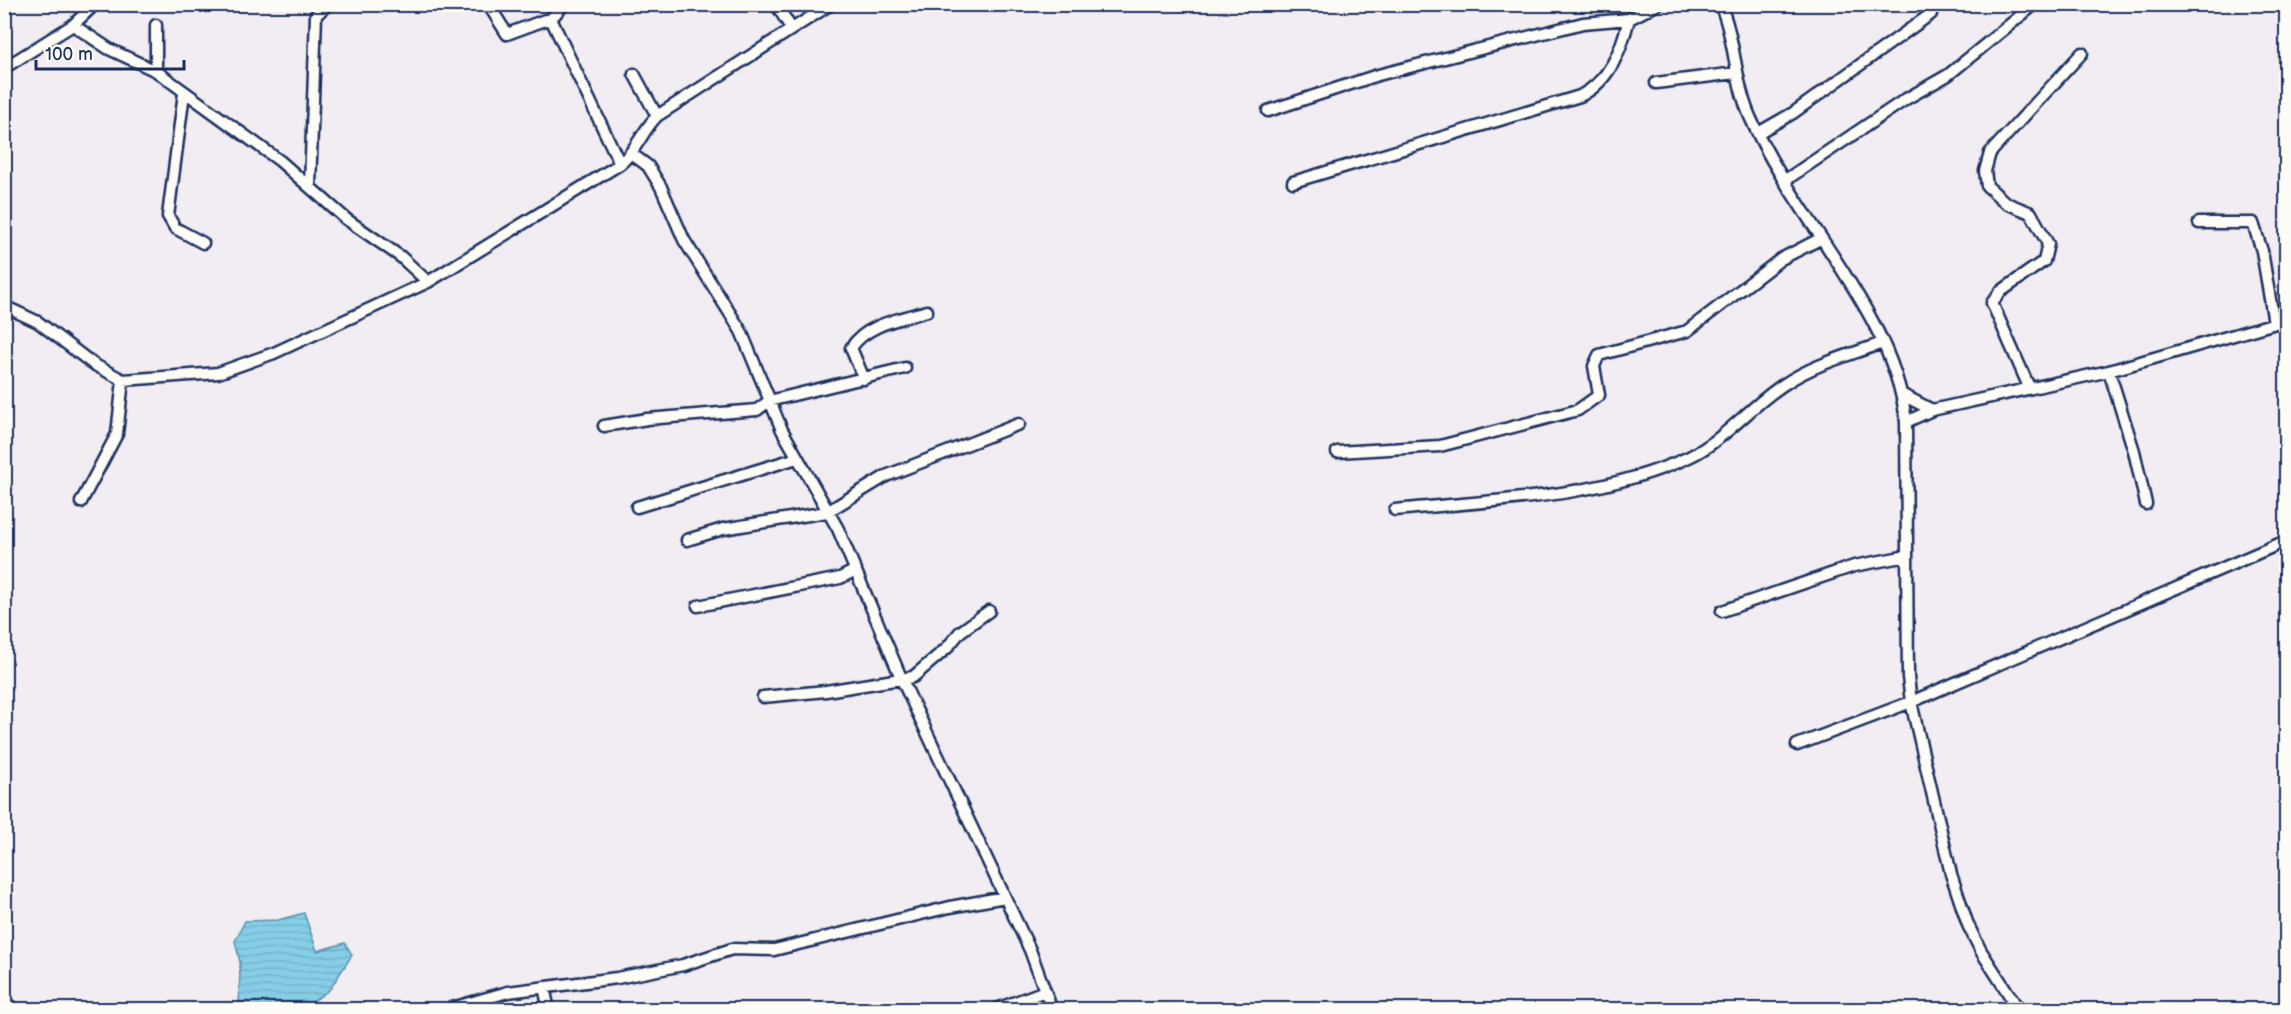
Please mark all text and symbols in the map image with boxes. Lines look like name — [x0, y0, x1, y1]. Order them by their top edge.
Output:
scale bar — [36, 33, 184, 71]
text: 100 m — [45, 44, 93, 65]

